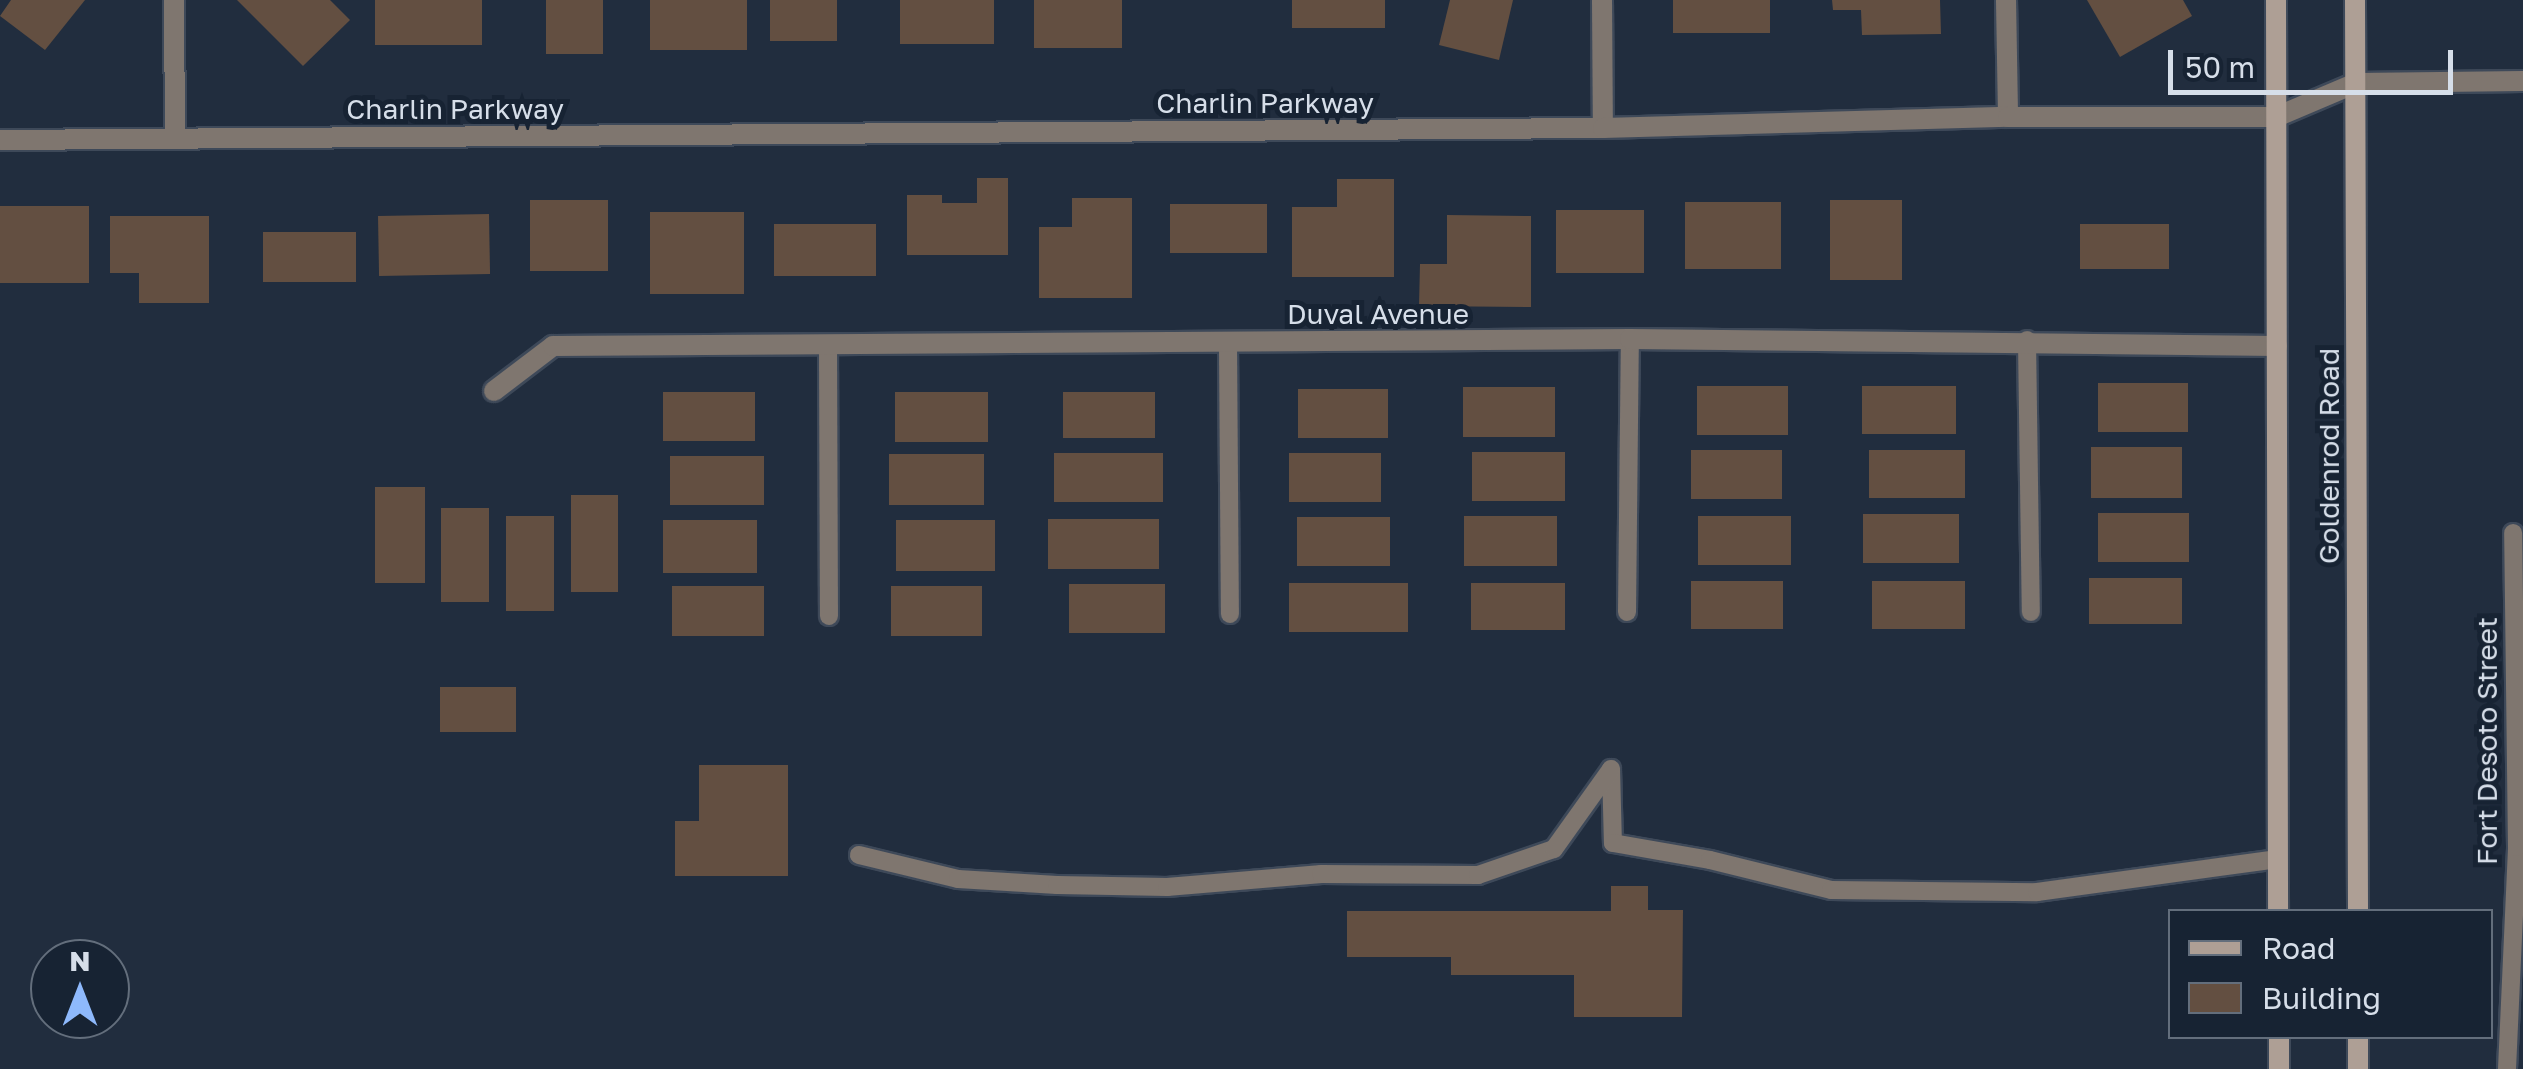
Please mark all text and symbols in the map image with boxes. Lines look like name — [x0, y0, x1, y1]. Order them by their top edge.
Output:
scale bar — [2173, 30, 2458, 92]
text: 50 m — [2185, 49, 2255, 85]
street label: Charlin Parkway — [1156, 86, 1374, 120]
street label: Charlin Parkway — [346, 92, 564, 126]
street label: Duval Avenue — [1287, 297, 1469, 331]
street label: Goldenrod Road — [2312, 348, 2346, 564]
street label: Fort Desoto Street — [2470, 617, 2504, 865]
legend — [2168, 909, 2493, 1039]
text: Road — [2262, 930, 2336, 966]
north arrow — [30, 939, 130, 1039]
text: N — [69, 944, 91, 977]
text: Building — [2262, 980, 2381, 1016]

